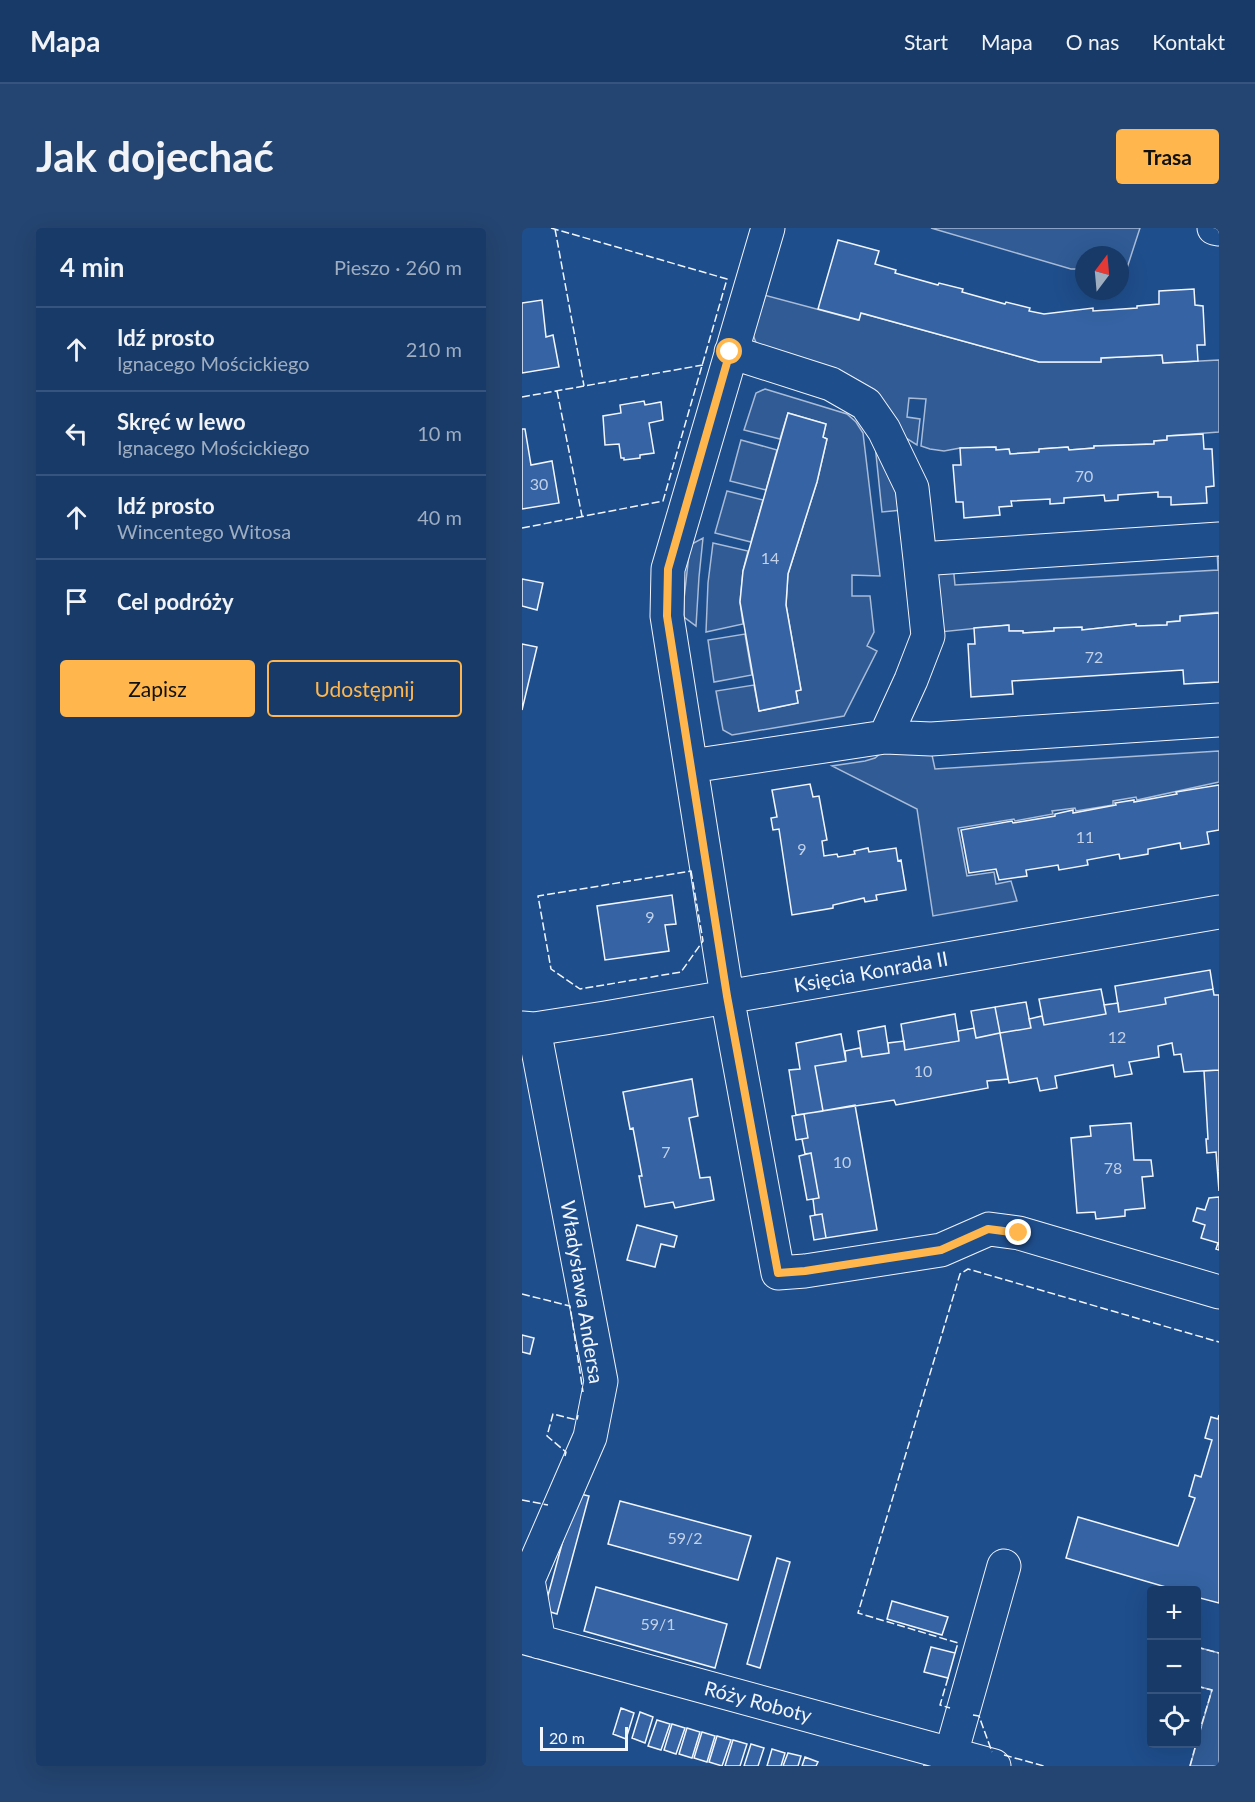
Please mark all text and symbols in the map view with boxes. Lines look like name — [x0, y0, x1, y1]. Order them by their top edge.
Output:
text: Mapa — [30, 24, 100, 58]
text: Start — [904, 29, 948, 54]
text: Mapa — [981, 29, 1033, 54]
text: O nas — [1066, 29, 1119, 54]
text: Kontakt — [1152, 29, 1225, 54]
button: Trasa — [1116, 129, 1219, 184]
text: Jak dojechać — [36, 131, 274, 181]
north arrow — [1075, 246, 1129, 300]
text: 4 min — [60, 251, 124, 283]
text: Pieszo · 260 m — [334, 255, 462, 279]
text: Idź prosto — [117, 324, 215, 351]
icon: ahead — [60, 333, 93, 366]
text: 210 m — [406, 337, 462, 361]
route start — [716, 338, 742, 364]
text: Ignacego Mościckiego — [117, 351, 310, 375]
text: Skręć w lewo — [117, 408, 246, 435]
icon: left — [60, 417, 93, 450]
text: 10 m — [417, 421, 462, 445]
text: Ignacego Mościckiego — [117, 435, 310, 459]
house number: 70 — [1075, 466, 1093, 485]
house number: 30 — [530, 474, 548, 493]
text: Idź prosto — [117, 492, 215, 519]
icon: ahead — [60, 501, 93, 534]
text: 40 m — [417, 505, 462, 529]
text: Wincentego Witosa — [117, 519, 291, 543]
house number: 14 — [761, 548, 779, 567]
icon: arrive — [60, 585, 93, 618]
text: Cel podróży — [117, 588, 234, 615]
house number: 72 — [1085, 647, 1103, 666]
button: Zapisz — [60, 660, 255, 717]
button: Udostępnij — [267, 660, 462, 717]
house number: 11 — [1076, 827, 1094, 846]
house number: 9 — [797, 839, 807, 858]
house number: 9 — [645, 907, 655, 926]
street label: Księcia Konrada II — [792, 946, 950, 996]
house number: 12 — [1108, 1027, 1126, 1046]
house number: 10 — [914, 1061, 932, 1080]
house number: 7 — [661, 1142, 671, 1161]
house number: 10 — [833, 1152, 851, 1171]
house number: 78 — [1104, 1158, 1122, 1177]
street label: Władysława Andersa — [557, 1199, 609, 1385]
route end — [1005, 1219, 1031, 1245]
house number: 59/2 — [667, 1528, 703, 1547]
map controls — [1147, 1586, 1201, 1748]
button: + — [1147, 1586, 1201, 1640]
house number: 59/1 — [640, 1614, 676, 1633]
button: − — [1147, 1640, 1201, 1694]
street label: Róży Roboty — [702, 1675, 815, 1727]
button: locate — [1147, 1694, 1201, 1748]
scale bar — [540, 1724, 628, 1752]
text: 20 m — [549, 1728, 585, 1747]

